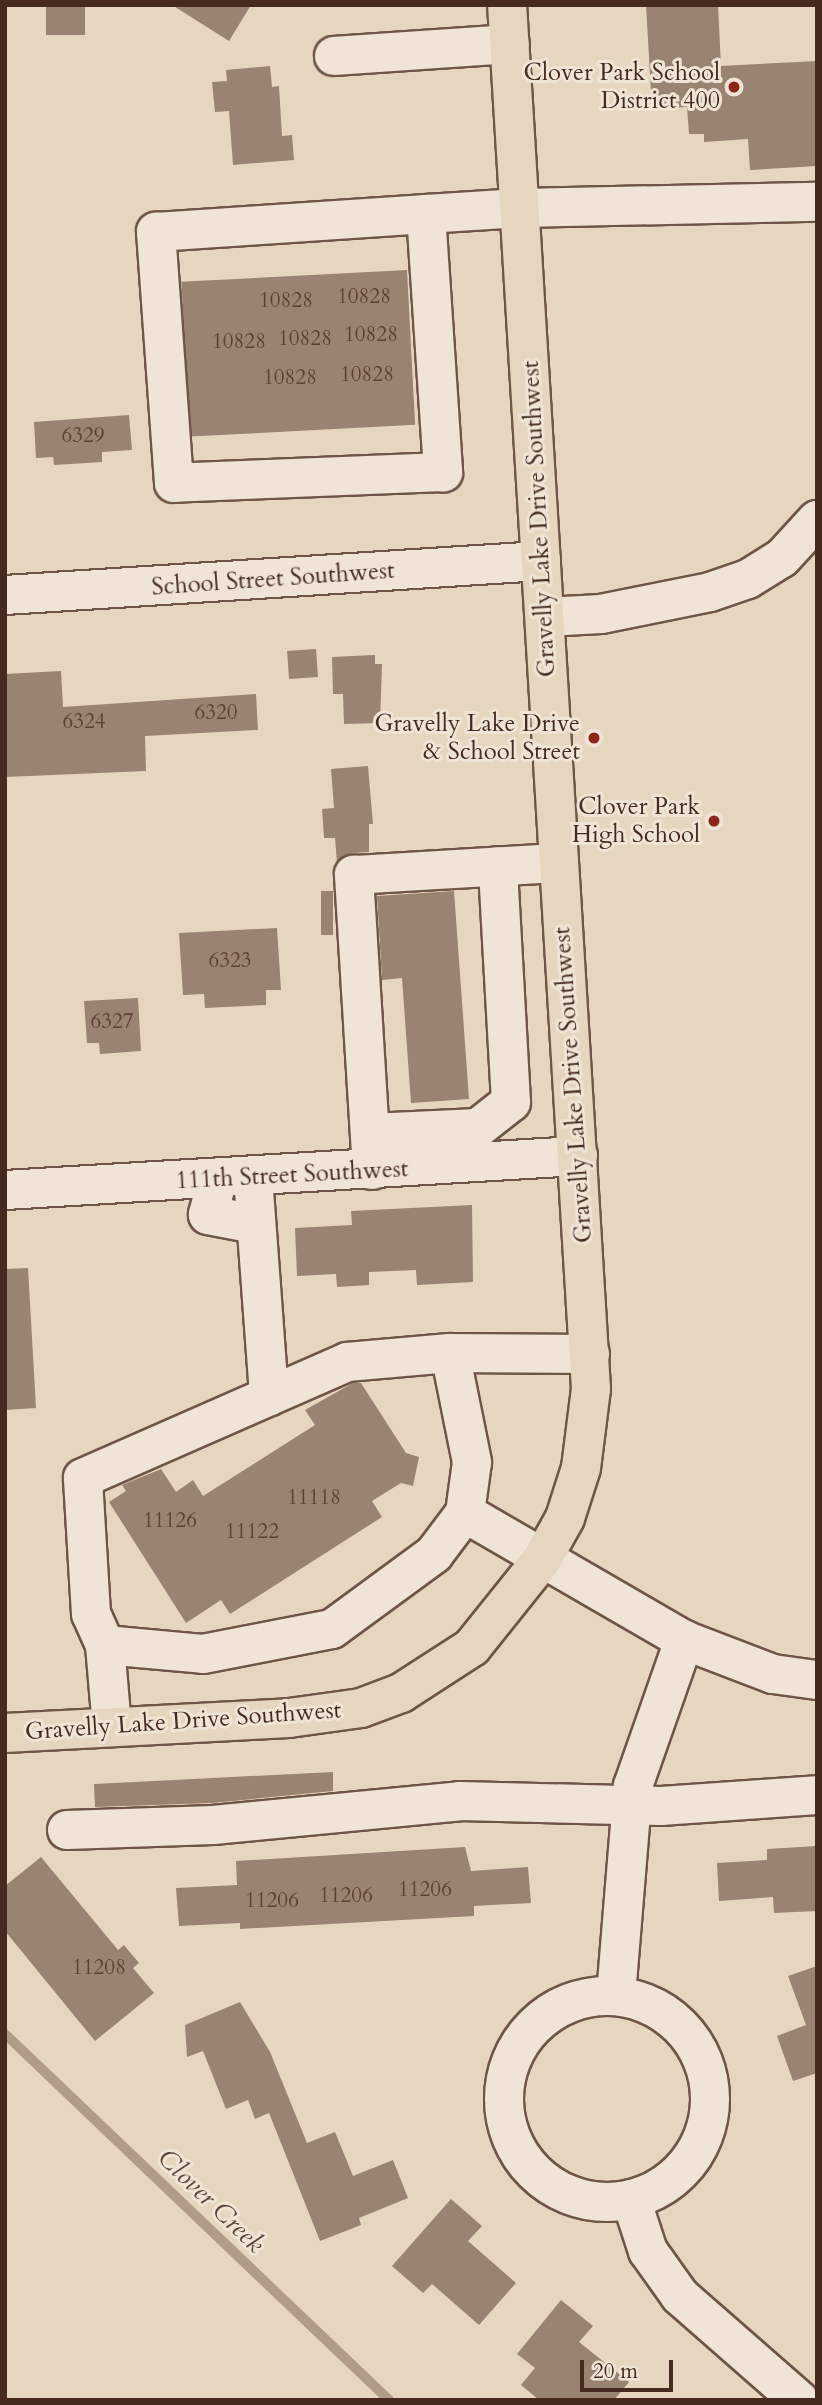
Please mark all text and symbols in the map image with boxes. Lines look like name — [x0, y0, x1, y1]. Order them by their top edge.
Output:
place label: Clover Park School District 400 — [524, 59, 720, 115]
marker: Clover Park School District 400 — [726, 79, 742, 95]
house number: 10828 — [337, 284, 391, 310]
house number: 10828 — [259, 288, 313, 314]
house number: 10828 — [344, 322, 398, 348]
house number: 10828 — [278, 326, 332, 352]
house number: 10828 — [212, 329, 266, 355]
street label: Gravelly Lake Drive Southwest — [516, 360, 562, 678]
house number: 10828 — [340, 362, 394, 388]
house number: 10828 — [263, 365, 317, 391]
house number: 6329 — [61, 423, 105, 449]
street label: School Street Southwest — [151, 556, 395, 602]
house number: 6320 — [194, 700, 238, 726]
house number: 6324 — [62, 709, 106, 735]
place label: Gravelly Lake Drive & School Street — [374, 710, 580, 766]
marker: Gravelly Lake Drive & School Street — [586, 730, 602, 746]
place label: Clover Park High School — [572, 793, 700, 849]
marker: Clover Park High School — [706, 813, 722, 829]
street label: Gravelly Lake Drive Southwest — [548, 926, 598, 1244]
house number: 6323 — [208, 948, 252, 974]
house number: 6327 — [90, 1009, 134, 1035]
street label: 111th Street Southwest — [175, 1155, 409, 1195]
house number: 11118 — [287, 1485, 341, 1511]
house number: 11126 — [143, 1508, 197, 1534]
house number: 11122 — [225, 1519, 279, 1545]
street label: Gravelly Lake Drive Southwest — [24, 1696, 342, 1746]
house number: 11206 — [398, 1877, 452, 1903]
house number: 11206 — [319, 1883, 373, 1909]
house number: 11206 — [245, 1888, 299, 1914]
house number: 11208 — [72, 1955, 126, 1981]
water label: Clover Creek — [151, 2142, 271, 2260]
scale bar — [584, 2346, 677, 2390]
text: 20 m — [593, 2357, 638, 2386]

